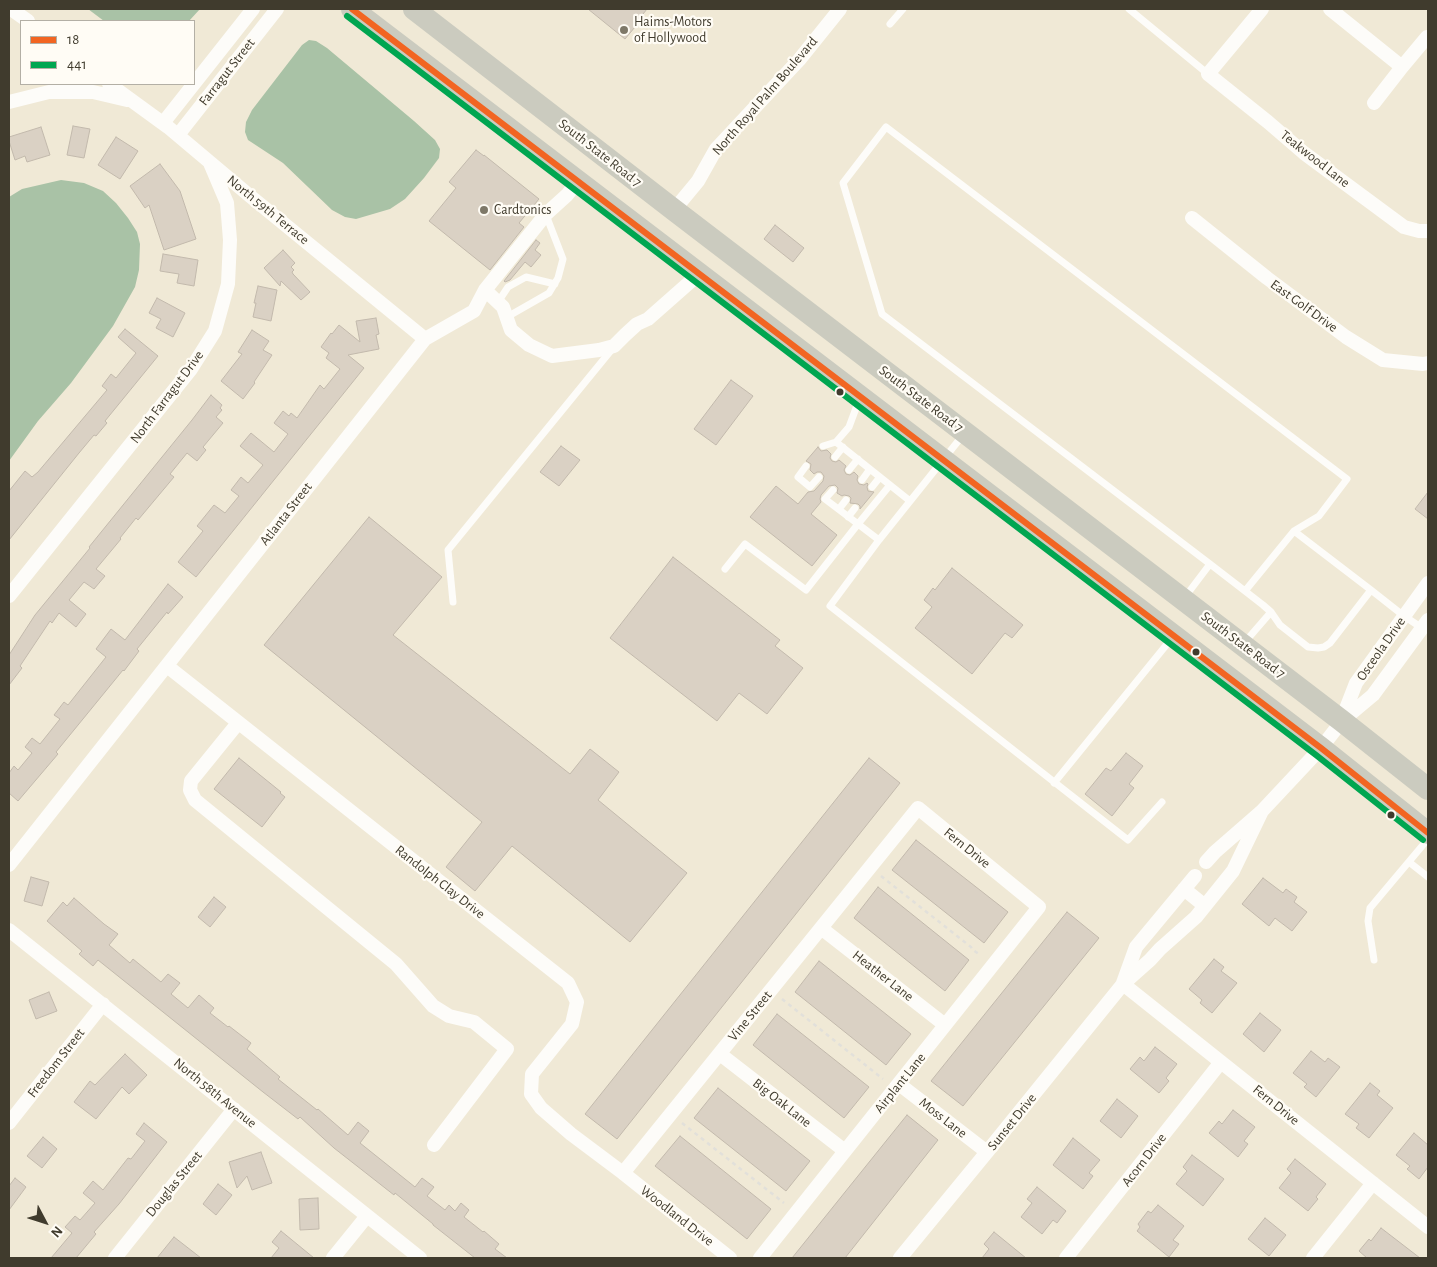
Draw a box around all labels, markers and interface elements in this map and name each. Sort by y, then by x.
place label: Haims-Motors of Hollywood [634,14,712,46]
legend [20,20,195,85]
marker: Haims-Motors of Hollywood [618,24,630,36]
text: 18 [67,32,79,47]
street label: North Royal Palm Boulevard [709,33,821,159]
street label: Farragut Street [195,35,259,109]
text: 441 [67,57,87,72]
street label: South State Road 7 [555,115,645,191]
street label: Teakwood Lane [1277,127,1353,191]
street label: North 59th Terrace [224,172,312,248]
place label: Cardtonics [494,202,552,218]
marker: Cardtonics [478,204,490,216]
street label: East Golf Drive [1267,276,1341,336]
street label: North Farragut Drive [127,347,207,447]
street label: South State Road 7 [876,362,966,436]
unlabelled marker [835,387,845,397]
street label: Atlanta Street [256,479,316,549]
street label: South State Road 7 [1198,608,1288,682]
street label: Osceola Drive [1353,614,1409,684]
unlabelled marker [1191,647,1201,657]
unlabelled marker [1386,810,1396,820]
street label: Fern Drive [940,824,994,872]
street label: Randolph Clay Drive [392,842,488,922]
street label: Heather Lane [849,947,917,1005]
street label: Vine Street [725,987,775,1045]
street label: Freedom Street [24,1025,88,1101]
street label: Airplant Lane [871,1049,929,1117]
street label: North 58th Avenue [170,1054,260,1132]
street label: Big Oak Lane [749,1075,815,1131]
street label: Fern Drive [1249,1081,1303,1129]
street label: Sunset Drive [984,1090,1040,1154]
street label: Moss Lane [916,1094,970,1142]
street label: Acorn Drive [1118,1130,1170,1190]
street label: Douglas Street [142,1148,206,1220]
street label: Woodland Drive [637,1182,717,1250]
north arrow [20,1197,70,1247]
text: N [48,1223,65,1240]

